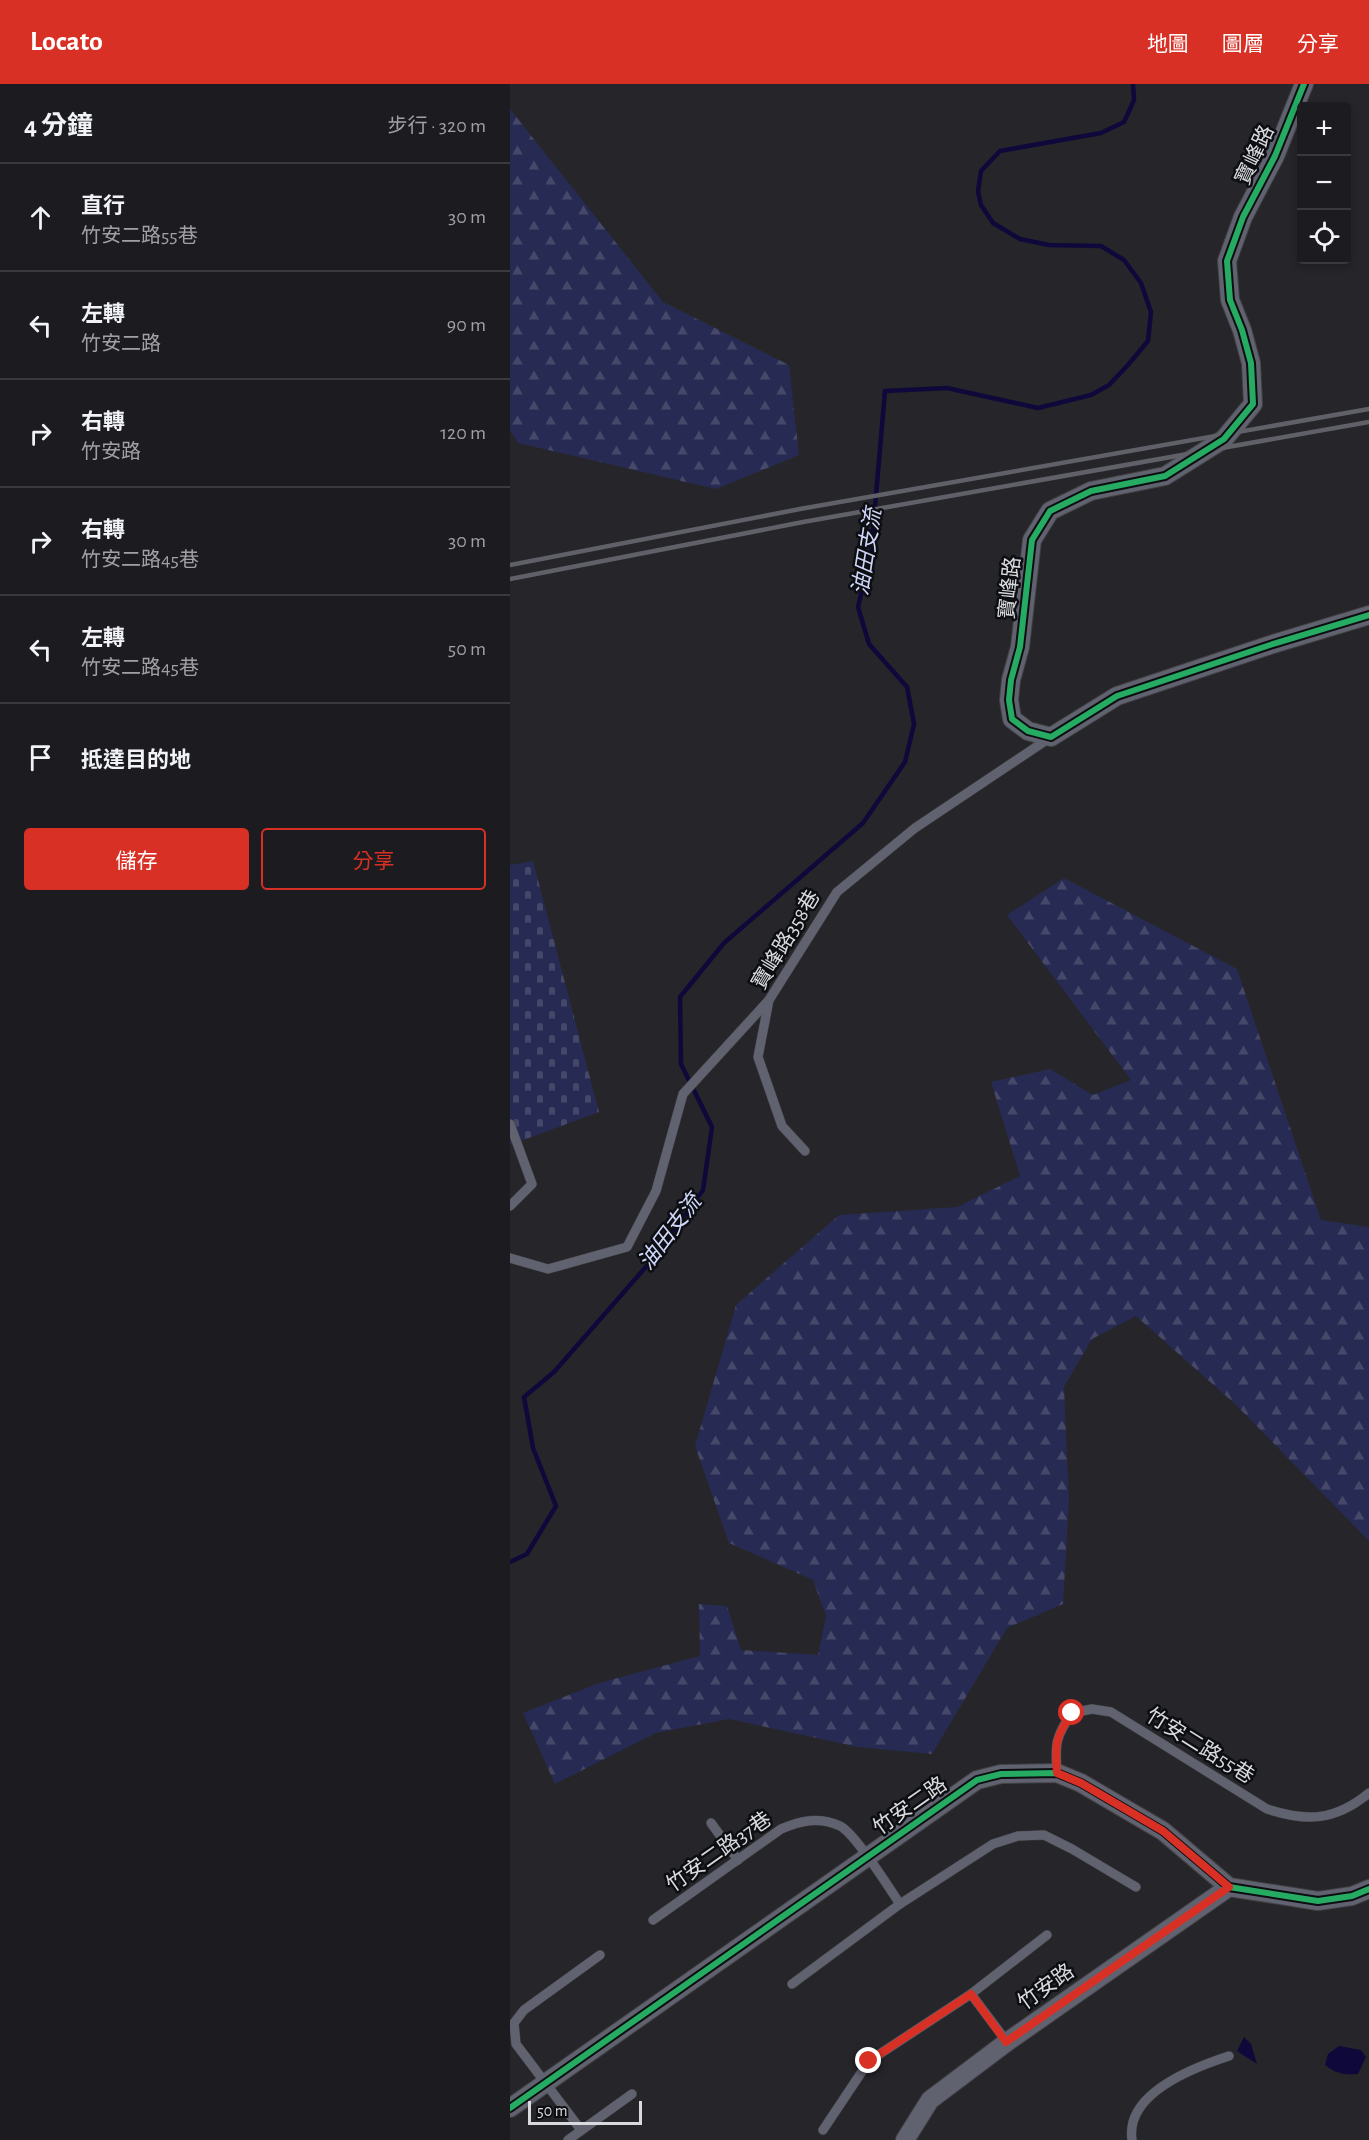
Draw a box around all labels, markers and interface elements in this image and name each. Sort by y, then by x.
text: Locato [30,28,103,56]
text: 地圖 [1147,34,1189,55]
text: 圖層 [1222,34,1264,55]
text: 分享 [1297,34,1339,55]
map controls [1297,102,1351,264]
button: + [1297,102,1351,156]
text: 4 分鐘 [24,113,93,139]
text: 步行 · 320 m [388,116,486,136]
street label: 寶峰路 [1231,122,1278,188]
button: − [1297,156,1351,210]
text: 直行 [81,195,125,217]
icon: ahead [24,201,57,234]
text: 30 m [448,207,486,227]
button: locate [1297,210,1351,264]
text: 竹安二路55巷 [81,226,198,246]
text: 左轉 [81,303,125,325]
icon: left [24,309,57,342]
text: 90 m [447,315,486,335]
text: 竹安二路 [81,334,161,354]
text: 右轉 [81,411,125,433]
icon: right [24,417,57,450]
text: 120 m [440,423,486,443]
text: 竹安路 [81,442,141,462]
water label: 油田支流 [848,504,885,597]
text: 右轉 [81,519,125,541]
icon: right [24,525,57,558]
text: 30 m [448,531,486,551]
text: 竹安二路45巷 [81,550,199,570]
street label: 寶峰路 [995,555,1024,620]
text: 左轉 [81,627,125,649]
icon: left [24,633,57,666]
text: 50 m [448,639,486,659]
text: 竹安二路45巷 [81,658,199,678]
icon: arrive [24,741,57,774]
text: 抵達目的地 [81,749,191,771]
button: 儲存 [24,828,249,890]
button: 分享 [261,828,486,890]
street label: 寶峰路358巷 [747,886,824,993]
water label: 油田支流 [634,1187,707,1274]
route start [1058,1699,1084,1725]
street label: 竹安二路55巷 [1142,1704,1258,1787]
street label: 竹安二路 [869,1772,950,1839]
street label: 竹安二路37巷 [662,1807,775,1896]
street label: 竹安路 [1014,1960,1078,2014]
route end [855,2047,881,2073]
scale bar [528,2098,642,2126]
text: 50 m [537,2103,568,2119]

